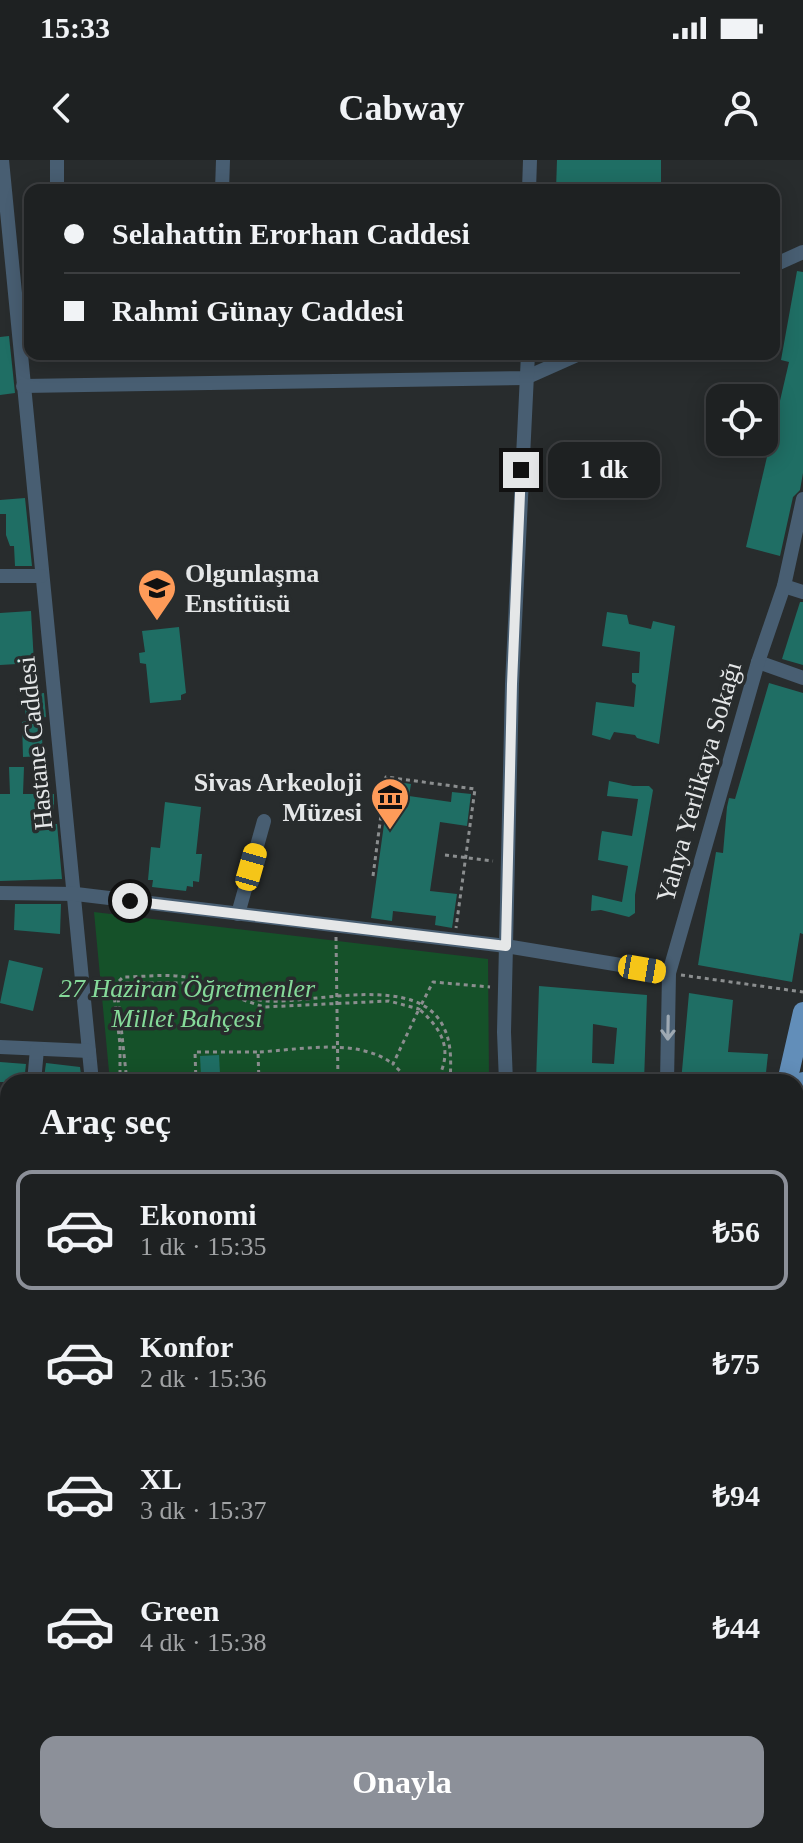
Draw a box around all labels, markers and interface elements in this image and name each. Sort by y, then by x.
text: 15:33 [40,11,110,44]
icon: back [40,86,84,130]
icon: person [719,86,763,130]
text: Cabway [338,88,465,128]
text: Selahattin Erorhan Caddesi [112,217,470,250]
text: Rahmi Günay Caddesi [112,294,404,327]
map controls [706,384,778,456]
button: locate [706,384,778,456]
callout: 1 dk [549,442,661,498]
route end [503,452,539,488]
text: 1 dk [580,455,628,484]
place label: Olgunlaşma Enstitüsü [185,559,319,618]
school or university icon: Olgunlaşma Enstitüsü [136,567,178,622]
street label: Hastane Caddesi [11,655,59,831]
street label: Yahya Yerlikaya Sokağı [651,658,747,906]
place label: Sivas Arkeoloji Müzesi [194,768,362,827]
museum icon: Sivas Arkeoloji Müzesi [369,776,411,831]
car [233,841,269,893]
route start [112,883,148,919]
car [616,953,668,985]
park label: 27 Haziran Öğretmenler Millet Bahçesi [59,974,316,1033]
one-way arrow [660,1014,676,1041]
text: Araç seç [40,1102,171,1142]
icon: car [44,1194,116,1266]
text: Ekonomi [140,1198,257,1231]
text: ₺56 [713,1215,760,1248]
text: 1 dk · 15:35 [140,1232,266,1261]
icon: car [44,1326,116,1398]
text: Konfor [140,1330,233,1363]
text: ₺75 [713,1347,760,1380]
text: 2 dk · 15:36 [140,1364,266,1393]
icon: car [44,1458,116,1530]
text: XL [140,1462,182,1495]
text: ₺94 [713,1479,760,1512]
text: 3 dk · 15:37 [140,1496,266,1525]
icon: car [44,1590,116,1662]
text: Green [140,1594,219,1627]
text: ₺44 [713,1611,760,1644]
text: 4 dk · 15:38 [140,1628,266,1657]
button: Onayla [40,1736,764,1828]

